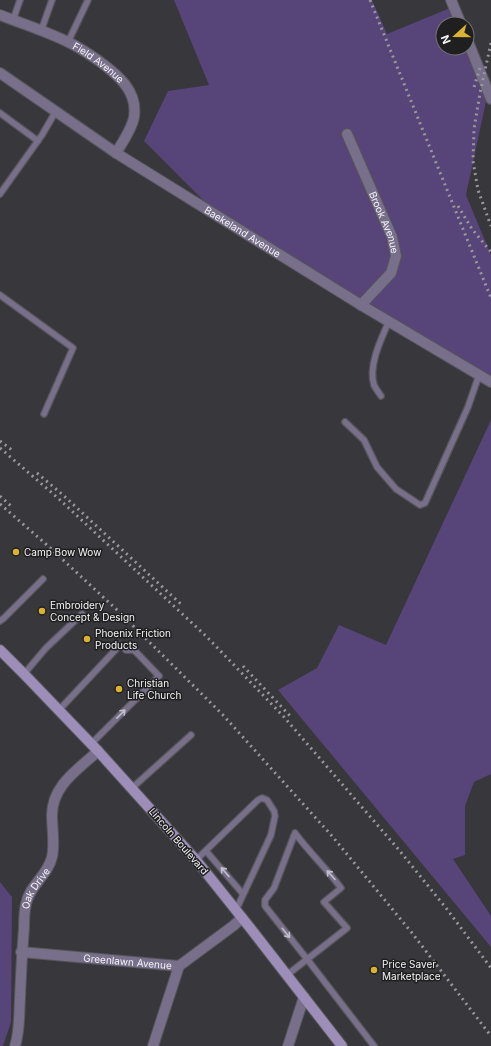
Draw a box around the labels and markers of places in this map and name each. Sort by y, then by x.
place label: Camp Bow Wow [24,546,101,558]
marker: Camp Bow Wow [11,547,21,557]
place label: Embroidery Concept & Design [50,599,135,623]
marker: Embroidery Concept & Design [37,606,47,616]
place label: Phoenix Friction Products [95,627,171,651]
marker: Phoenix Friction Products [82,634,92,644]
place label: Christian Life Church [127,677,182,701]
marker: Christian Life Church [114,684,124,694]
place label: Price Saver Marketplace [382,958,441,982]
marker: Price Saver Marketplace [369,965,379,975]

